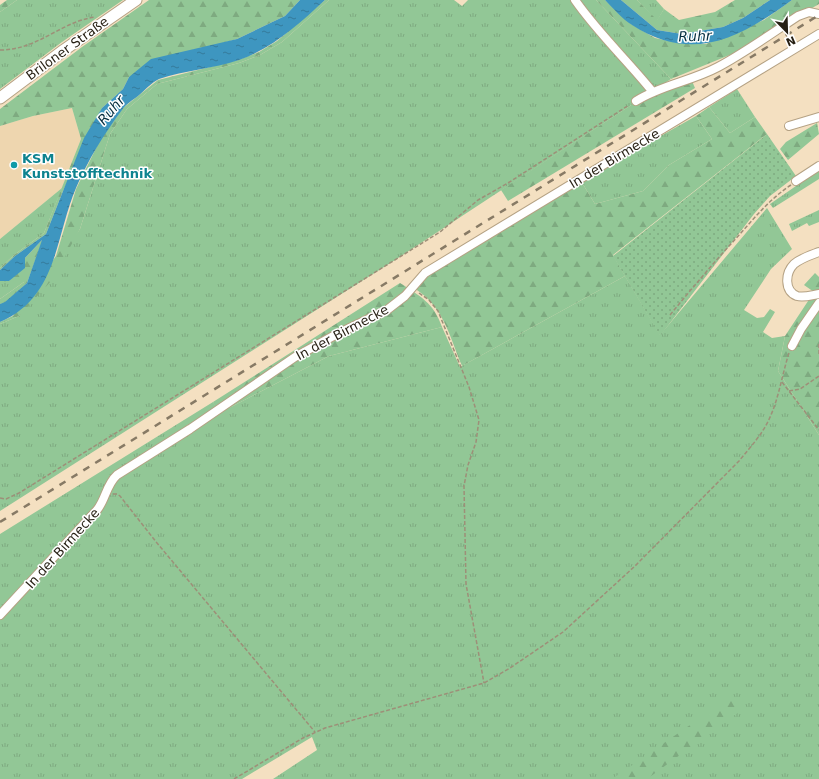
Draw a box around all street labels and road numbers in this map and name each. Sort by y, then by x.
street label: Briloner Straße [23,14,111,83]
street label: In der Birmecke [566,126,662,191]
street label: In der Birmecke [293,302,391,363]
street label: In der Birmecke [23,505,102,591]

